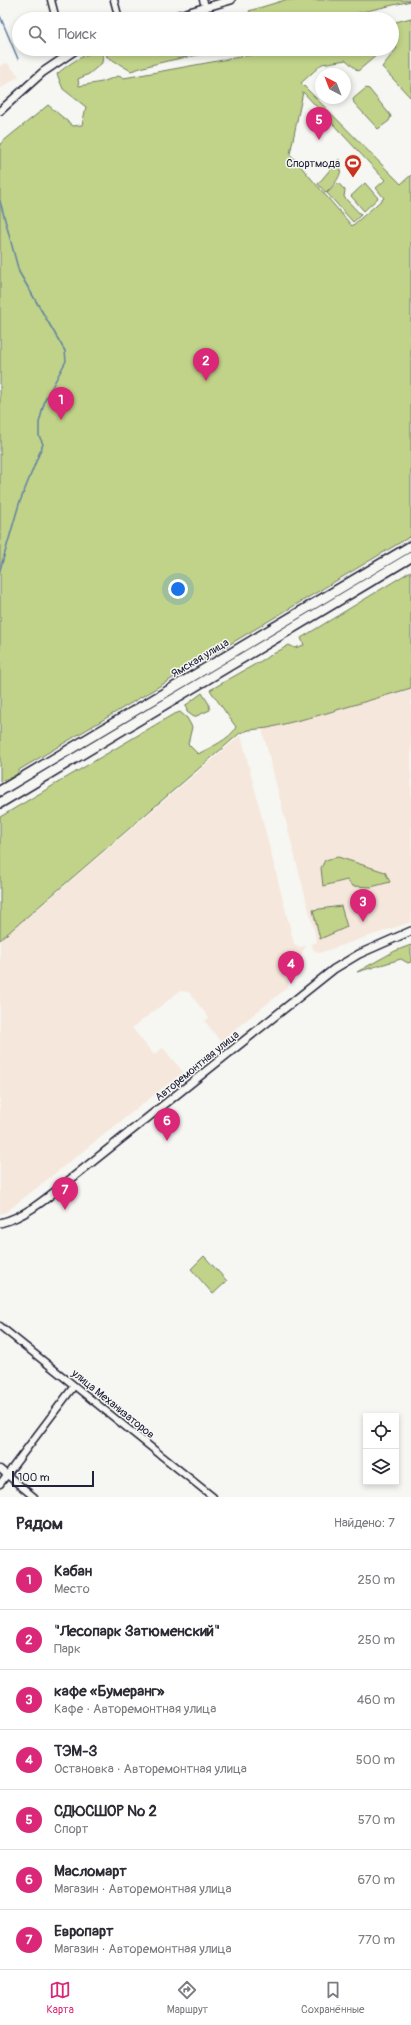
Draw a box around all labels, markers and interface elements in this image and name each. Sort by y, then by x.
search box [12,12,399,56]
icon: search [26,23,48,45]
text: Поиск [58,25,97,44]
north arrow [315,68,351,104]
pin: 5 [306,107,332,140]
sports icon: Спортмода [343,153,363,178]
place label: Спортмода [286,157,340,170]
pin: 2 [193,348,219,381]
pin: 1 [48,387,74,420]
your location [168,579,188,599]
street label: Ямская улица [169,636,231,680]
pin: 3 [350,889,376,922]
pin: 4 [278,951,304,984]
street label: Авторемонтная улица [152,1028,242,1104]
pin: 6 [154,1108,180,1141]
pin: 7 [52,1177,78,1210]
street label: улица Механизаторов [68,1366,157,1441]
map controls [363,1413,399,1485]
button: locate [363,1413,399,1449]
button: layers [363,1449,399,1485]
scale bar [12,1469,94,1488]
text: 100 m [18,1471,49,1484]
text: Рядом [16,1513,63,1534]
text: Найдено: 7 [334,1515,395,1531]
text: Кабан [54,1562,92,1581]
text: 1 [26,1572,32,1588]
text: 250 m [357,1572,395,1588]
text: Место [54,1581,90,1597]
text: "Лесопарк Затюменский" [54,1622,220,1641]
text: 2 [25,1632,33,1648]
text: 250 m [357,1632,395,1648]
text: Парк [54,1641,81,1657]
text: кафе «Бумеранг» [54,1682,164,1701]
text: 3 [25,1692,33,1708]
text: 460 m [357,1692,395,1708]
text: Кафе · Авторемонтная улица [54,1701,216,1717]
text: ТЭМ-З [54,1742,98,1761]
text: 4 [25,1752,33,1768]
text: 500 m [356,1752,395,1768]
text: Остановка · Авторемонтная улица [54,1761,247,1777]
text: СДЮСШОР № 2 [54,1802,157,1821]
text: 5 [25,1812,33,1828]
text: 570 m [358,1812,395,1828]
text: Спорт [54,1821,88,1837]
text: Масломарт [54,1862,127,1881]
text: 6 [25,1872,33,1888]
text: 670 m [357,1872,395,1888]
text: Магазин · Авторемонтная улица [54,1881,232,1897]
text: Европарт [54,1922,114,1941]
text: 7 [26,1932,32,1948]
text: 770 m [358,1932,395,1948]
text: Магазин · Авторемонтная улица [54,1941,232,1957]
tab: Карта [46,1979,74,2016]
tab: Маршрут [167,1979,208,2016]
tab: Сохранённые [301,1979,365,2016]

